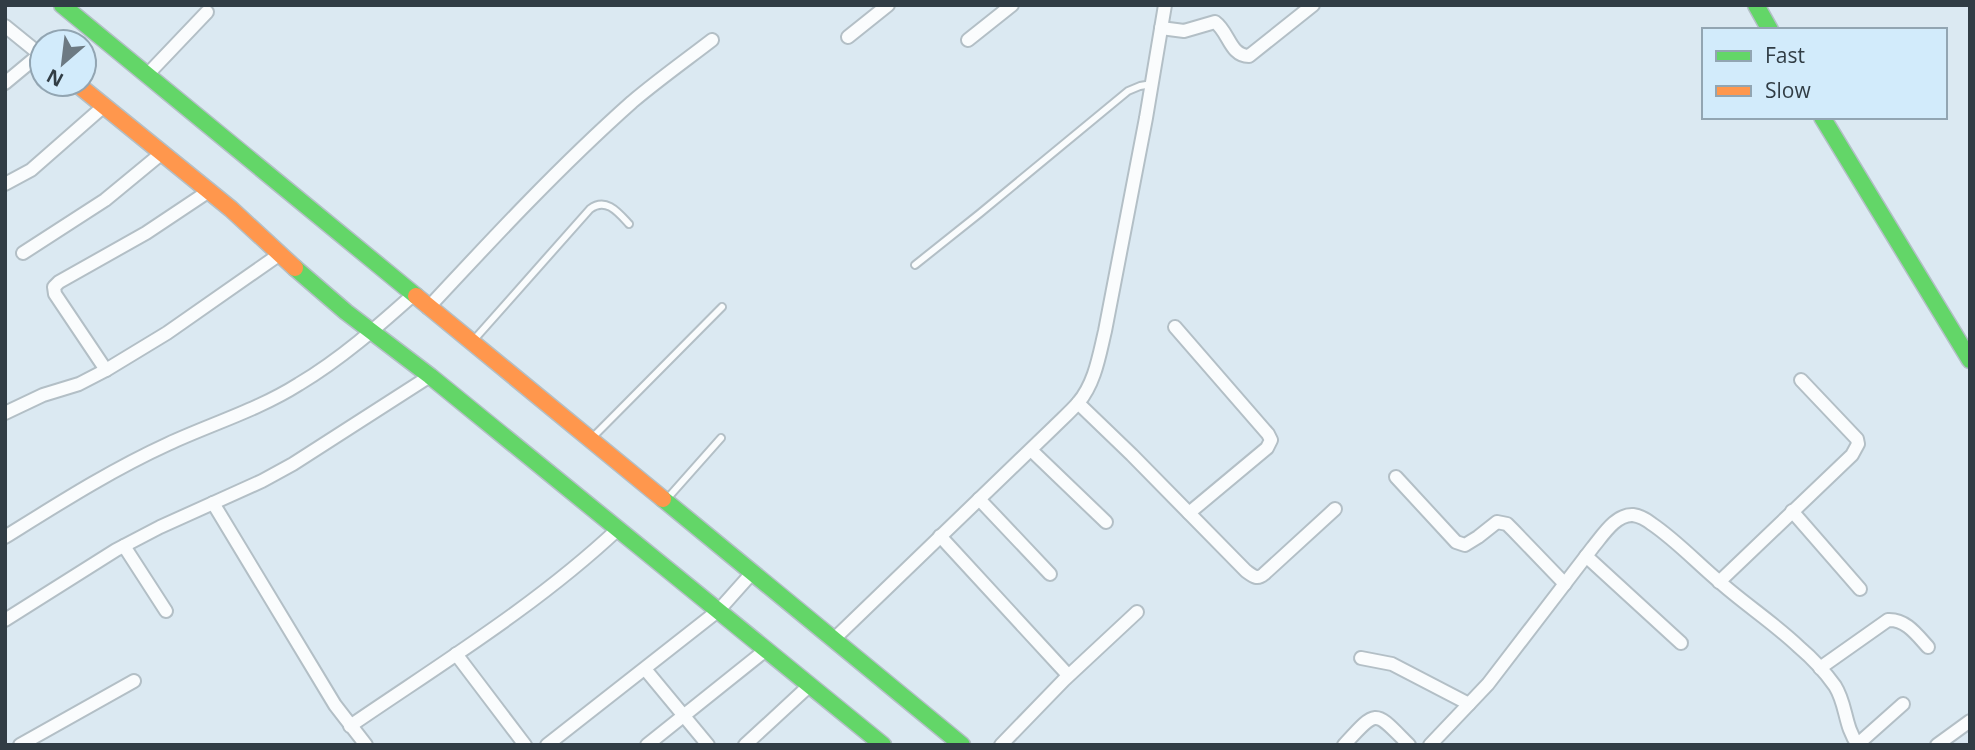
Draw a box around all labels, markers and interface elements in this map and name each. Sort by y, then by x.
north arrow [28,28,98,98]
legend [1702,28,1947,119]
text: Fast [1765,41,1805,69]
text: N [42,63,68,93]
text: Slow [1765,76,1811,104]

